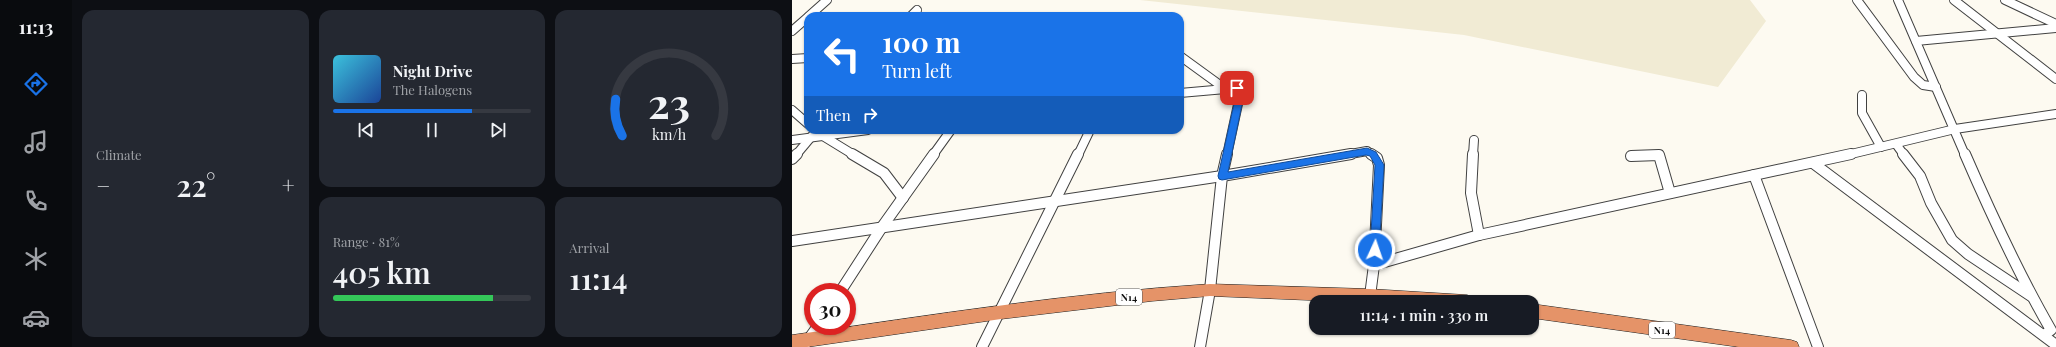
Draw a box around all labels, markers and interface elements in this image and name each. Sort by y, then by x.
text: 11:13 [19,15,53,39]
text: 100 m [882,23,961,60]
icon: left [816,28,868,80]
text: Turn left [882,59,952,83]
text: Night Drive [393,61,472,81]
icon: directions [22,70,50,98]
pin [1220,71,1254,105]
text: 23 [648,74,690,129]
icon: arrive [1226,77,1248,99]
text: The Halogens [393,81,472,98]
icon: right [859,104,881,126]
text: Then [816,105,851,125]
icon: previous [355,119,377,141]
icon: pause [421,119,443,141]
icon: next [487,119,509,141]
text: km/h [652,125,686,144]
icon: music [22,128,50,156]
text: Climate [96,146,142,163]
text: 22° [176,165,216,205]
text: − [96,170,110,200]
text: + [282,170,295,200]
icon: phone [22,187,50,215]
position arrow [1354,229,1396,271]
text: Range · 81% [333,233,400,250]
text: Arrival [569,239,609,256]
icon: climate [22,245,50,273]
text: 405 km [333,252,431,292]
text: 11:14 [569,258,627,298]
speed limit sign: 30 [804,283,856,335]
road number: N14 [1116,289,1142,305]
icon: car [22,304,50,332]
text: 11:14 · 1 min · 330 m [1360,305,1488,325]
road number: N14 [1649,322,1675,338]

